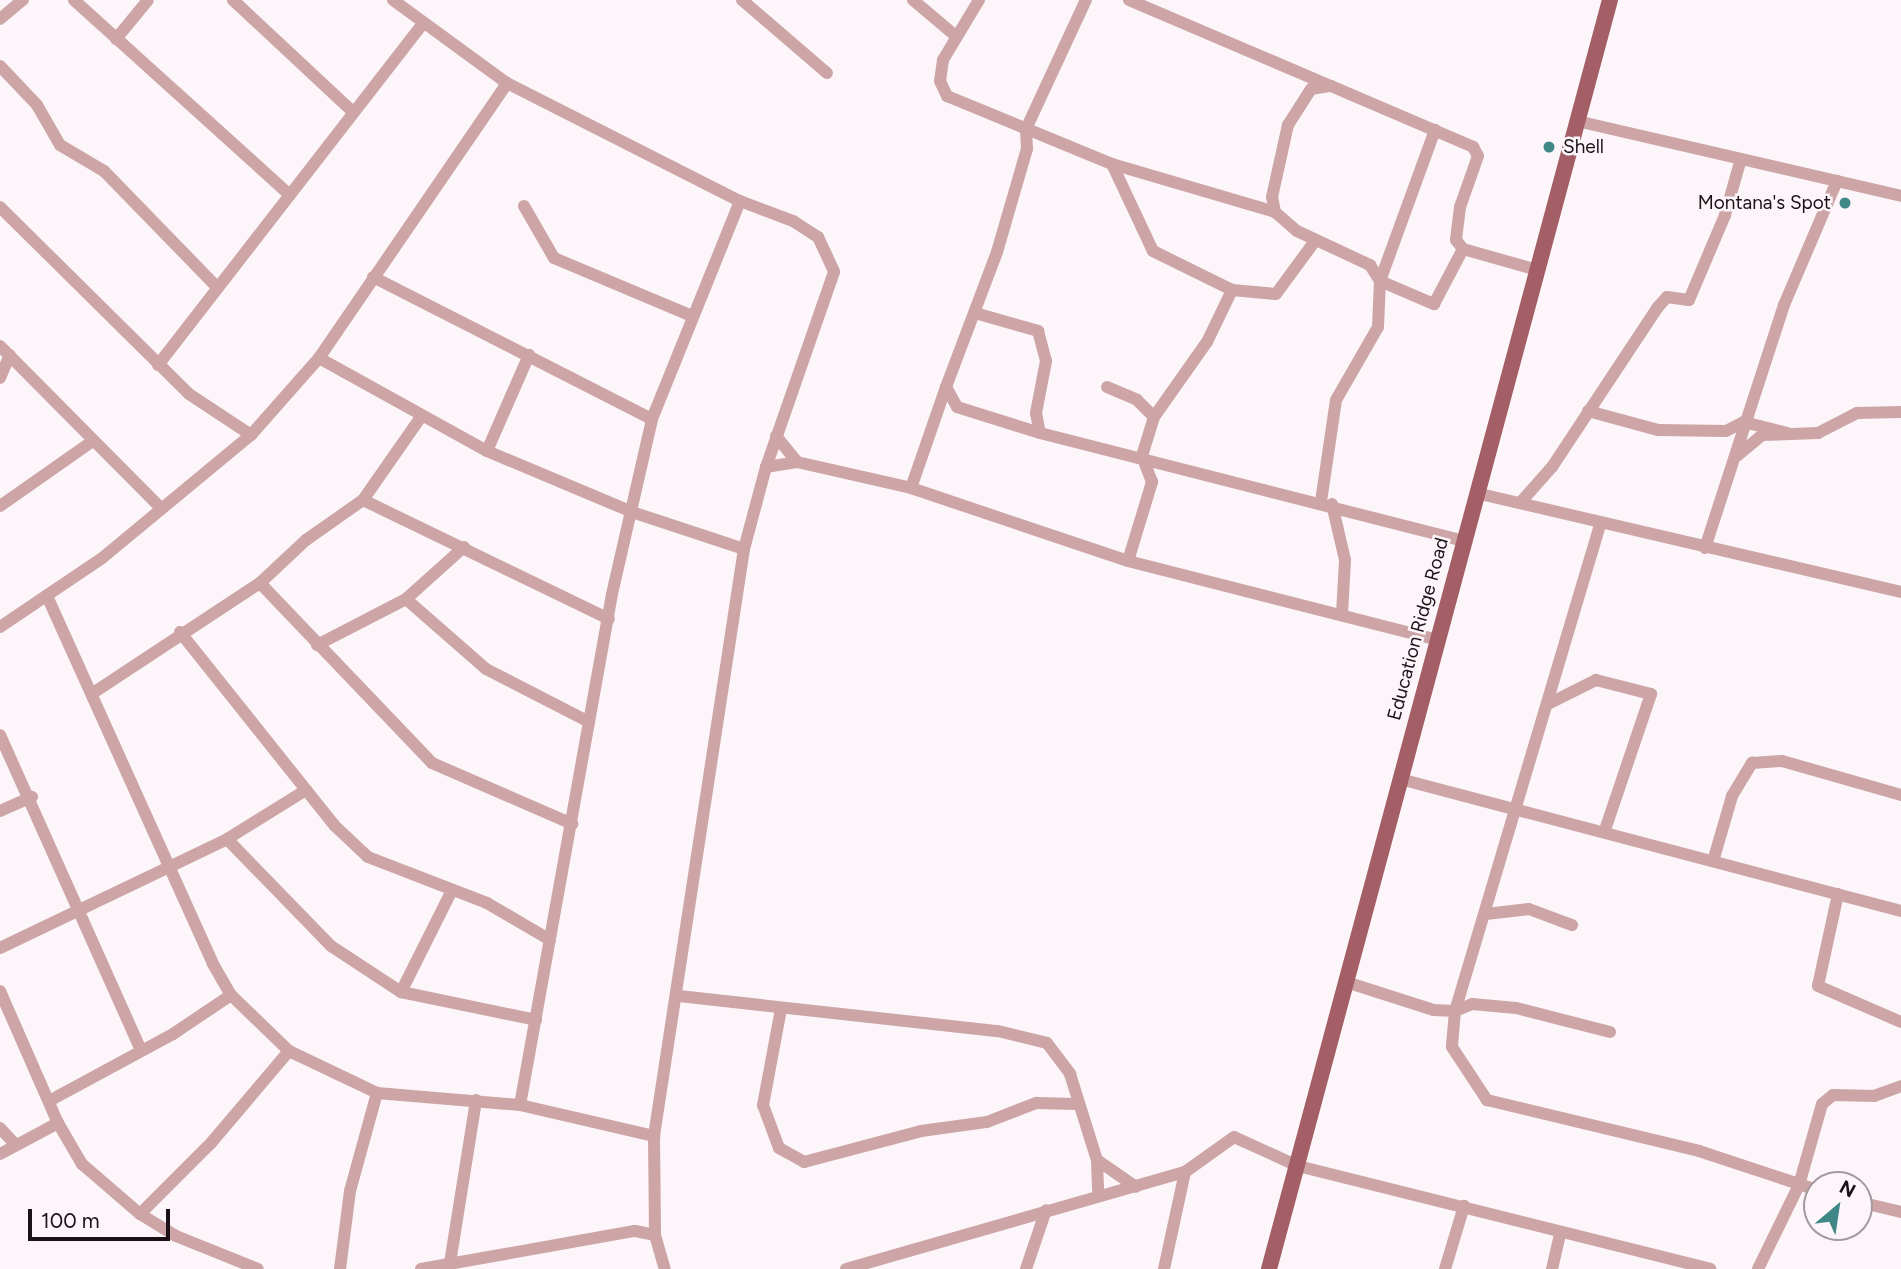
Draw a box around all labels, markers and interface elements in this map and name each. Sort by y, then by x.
place label: Shell [1563,136,1604,158]
marker: Shell [1541,139,1557,155]
place label: Montana's Spot [1698,192,1831,214]
marker: Montana's Spot [1837,195,1853,211]
street label: Education Ridge Road [1383,535,1453,723]
north arrow [1803,1171,1873,1241]
text: N [1835,1175,1859,1203]
scale bar [32,1196,173,1240]
text: 100 m [41,1208,100,1233]

